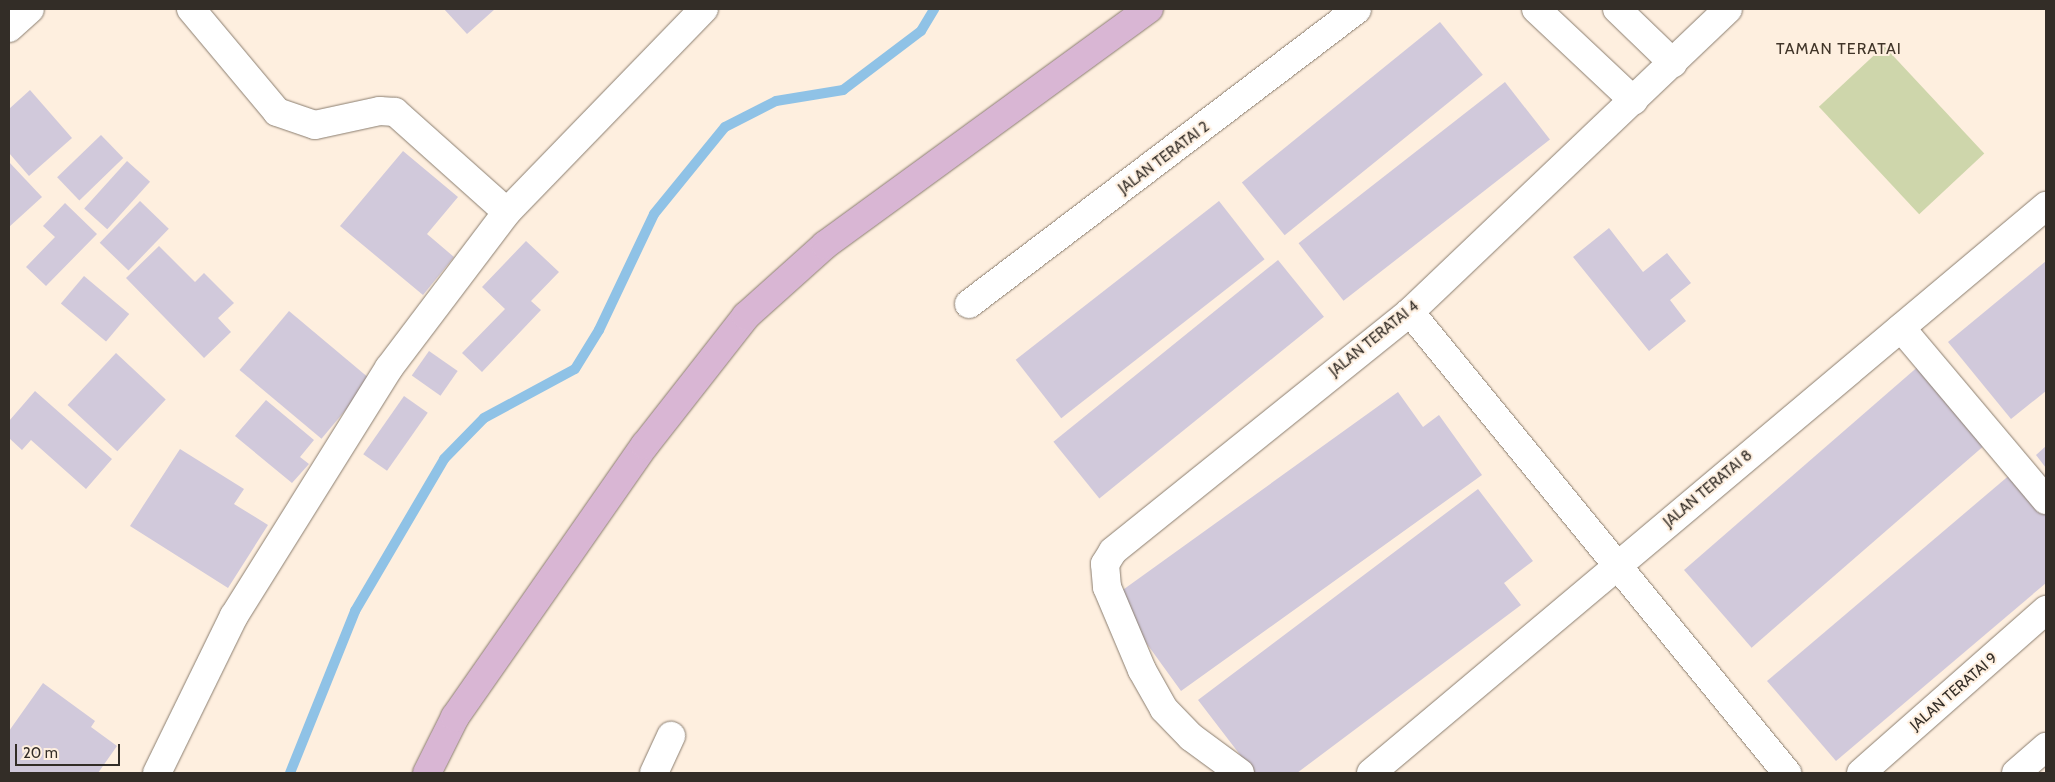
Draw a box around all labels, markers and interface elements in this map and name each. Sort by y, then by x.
district label: TAMAN TERATAI [1774,39,1904,59]
street label: JALAN TERATAI 2 [1115,118,1213,198]
street label: JALAN TERATAI 4 [1326,297,1422,381]
street label: JALAN TERATAI 8 [1660,447,1756,531]
street label: JALAN TERATAI 9 [1907,649,2001,735]
scale bar [18,734,122,766]
text: 20 m [23,744,58,762]

